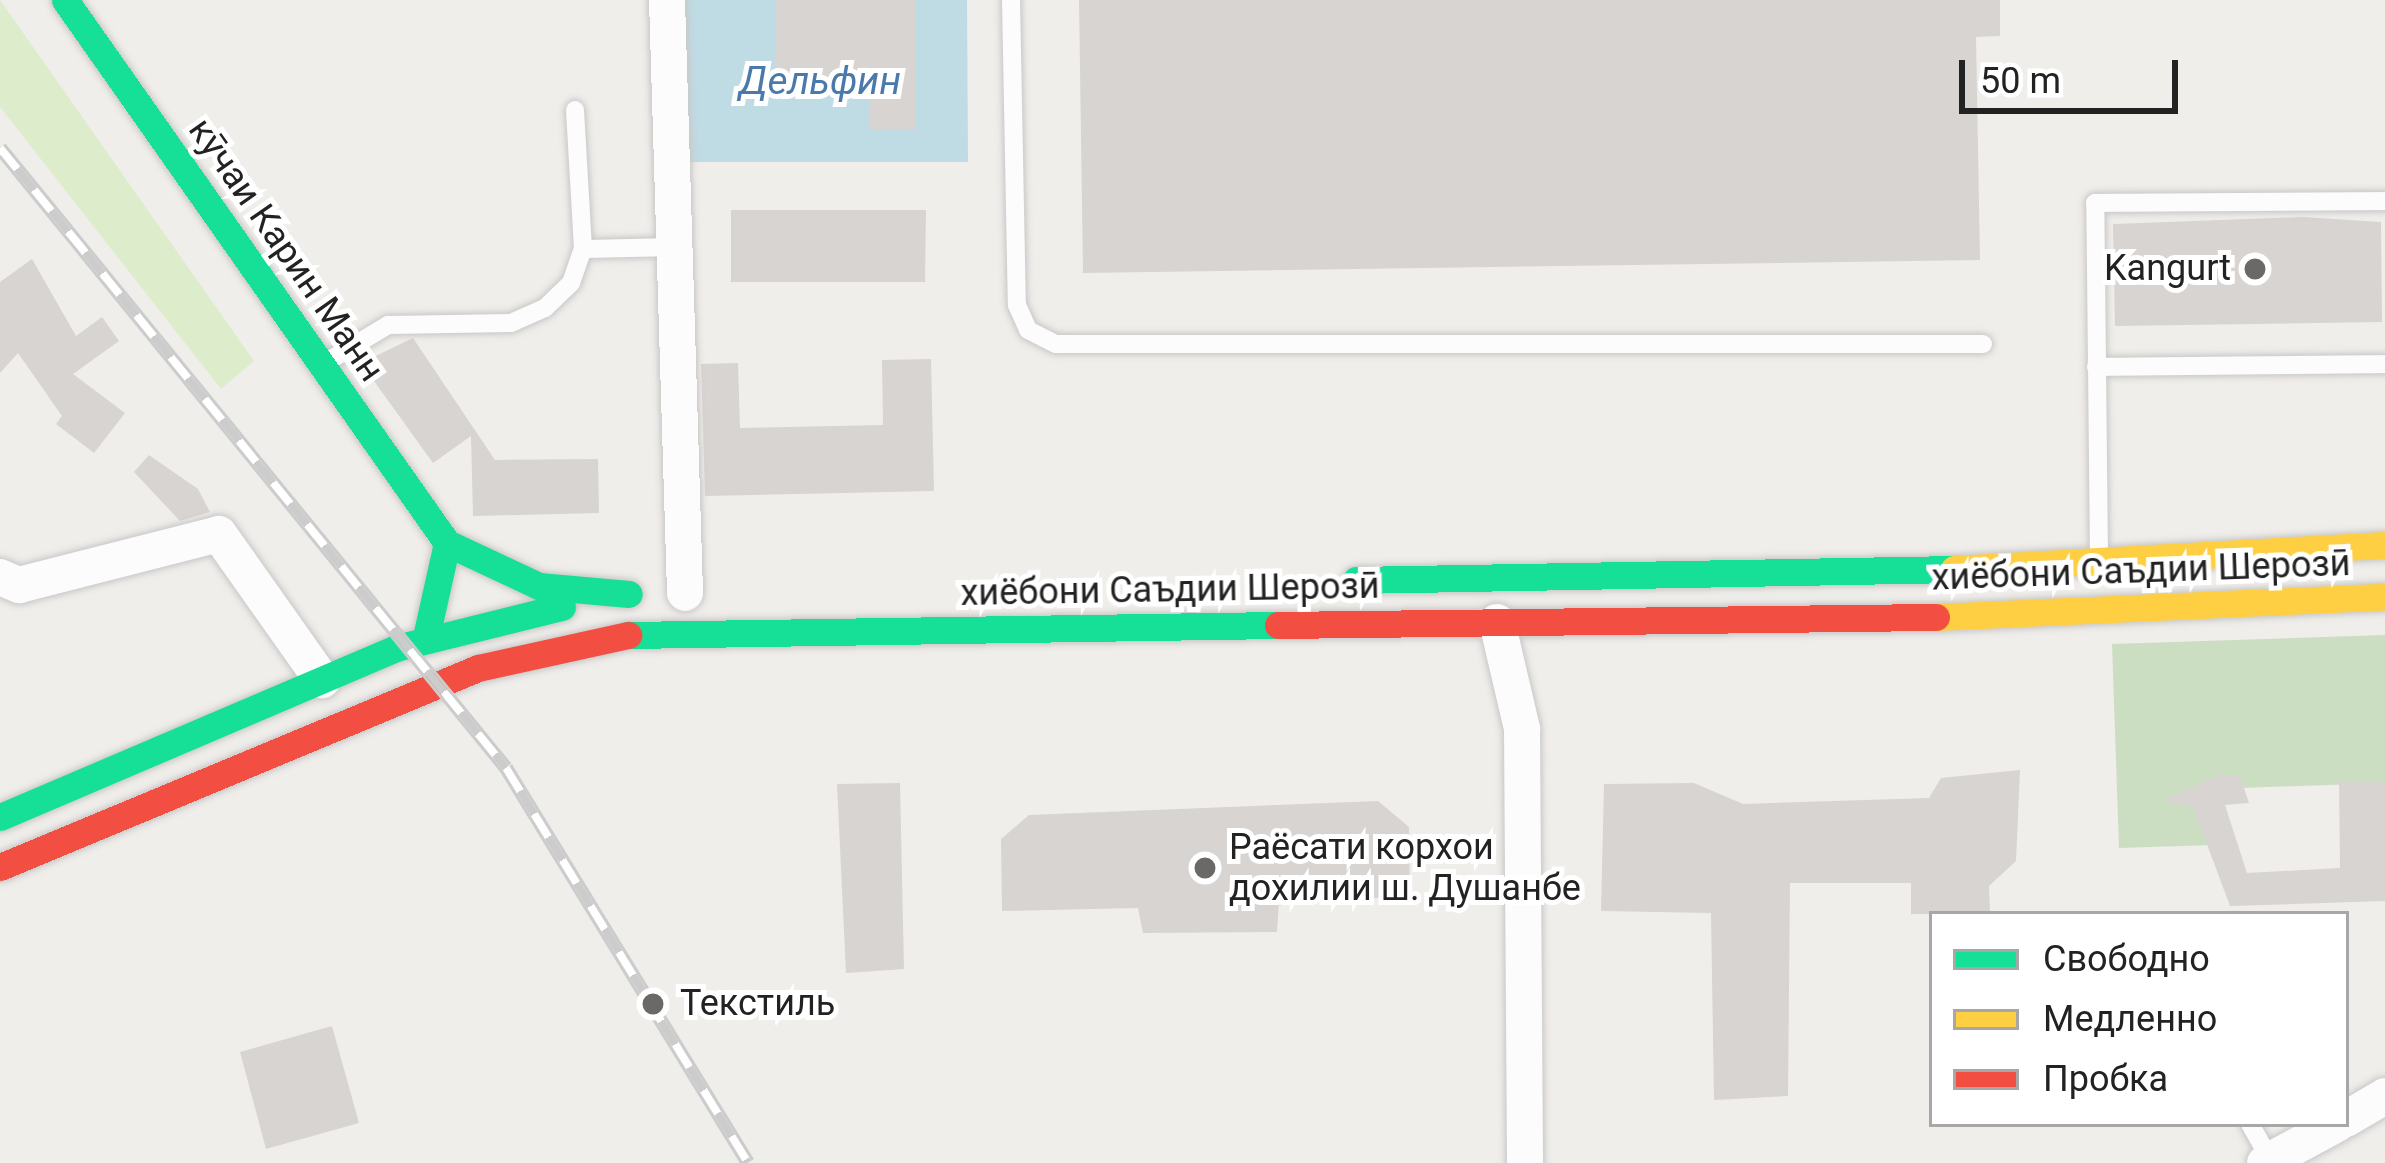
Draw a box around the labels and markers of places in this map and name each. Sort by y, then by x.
place label: Kangurt [2104,247,2231,291]
marker: Kangurt [2242,256,2268,282]
place label: Раёсати корхои дохилии ш. Душанбе [1229,825,1581,910]
marker: Раёсати корхои дохилии ш. Душанбе [1192,855,1218,881]
place label: Текстиль [680,982,835,1026]
marker: Текстиль [637,988,669,1020]

